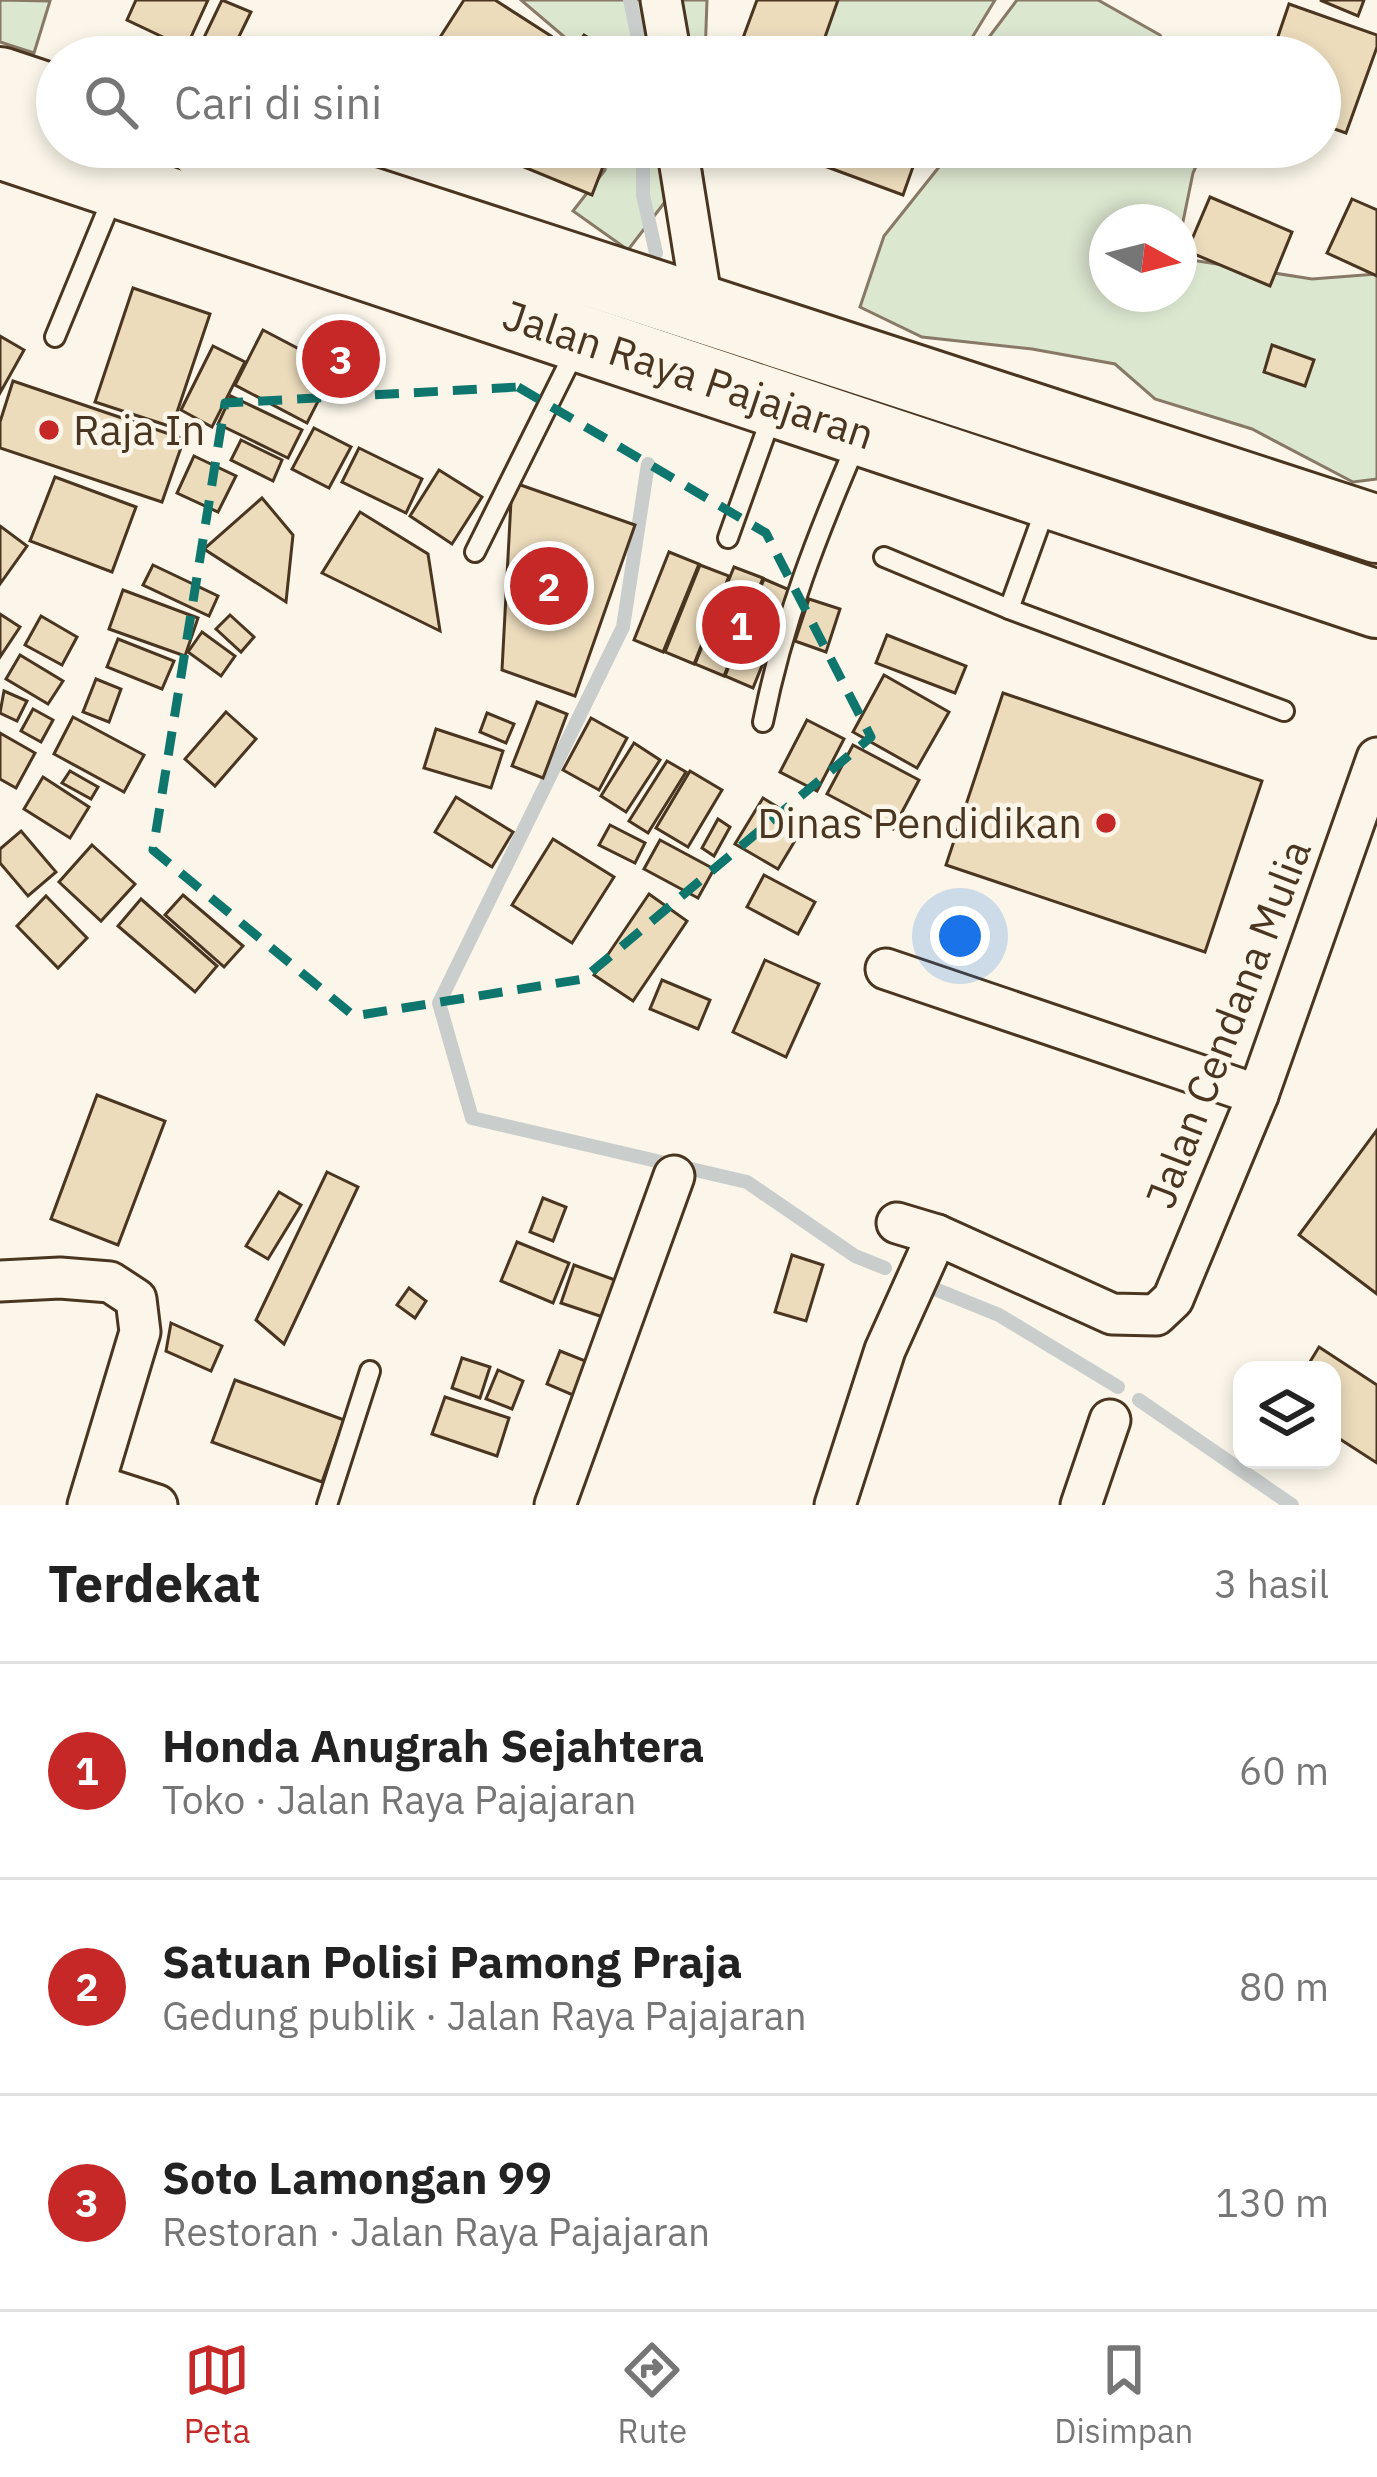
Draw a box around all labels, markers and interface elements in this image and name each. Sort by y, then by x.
search box [36,36,1341,168]
icon: search [78,69,144,135]
text: Cari di sini [174,73,382,131]
north arrow [1089,204,1197,312]
street label: Jalan Raya Pajajaran [496,287,882,462]
pin: 3 [302,314,380,404]
place label: Raja In [73,402,205,457]
marker: Raja In [36,417,62,443]
pin: 2 [510,541,588,631]
pin: 1 [702,580,780,670]
place label: Dinas Pendidikan [757,795,1082,850]
marker: Dinas Pendidikan [1093,810,1119,836]
street label: Jalan Cendana Mulia [1132,832,1323,1216]
your location [930,906,990,966]
map controls [1233,1361,1341,1469]
button: layers [1233,1361,1341,1469]
text: Terdekat [48,1550,261,1616]
text: 3 hasil [1214,1558,1329,1609]
text: Honda Anugrah Sejahtera [162,1716,704,1774]
text: 1 [75,1745,99,1796]
text: 60 m [1239,1745,1329,1796]
text: Toko · Jalan Raya Pajajaran [162,1774,636,1825]
text: Satuan Polisi Pamong Praja [162,1932,742,1990]
text: 2 [75,1961,99,2012]
text: 80 m [1239,1961,1329,2012]
text: Gedung publik · Jalan Raya Pajajaran [162,1990,807,2041]
text: Soto Lamongan 99 [162,2148,552,2206]
text: 3 [75,2177,99,2228]
text: 130 m [1216,2177,1329,2228]
text: Restoran · Jalan Raya Pajajaran [162,2206,710,2257]
tab: Peta [184,2337,250,2452]
tab: Rute [618,2337,687,2452]
tab: Disimpan [1054,2337,1193,2452]

